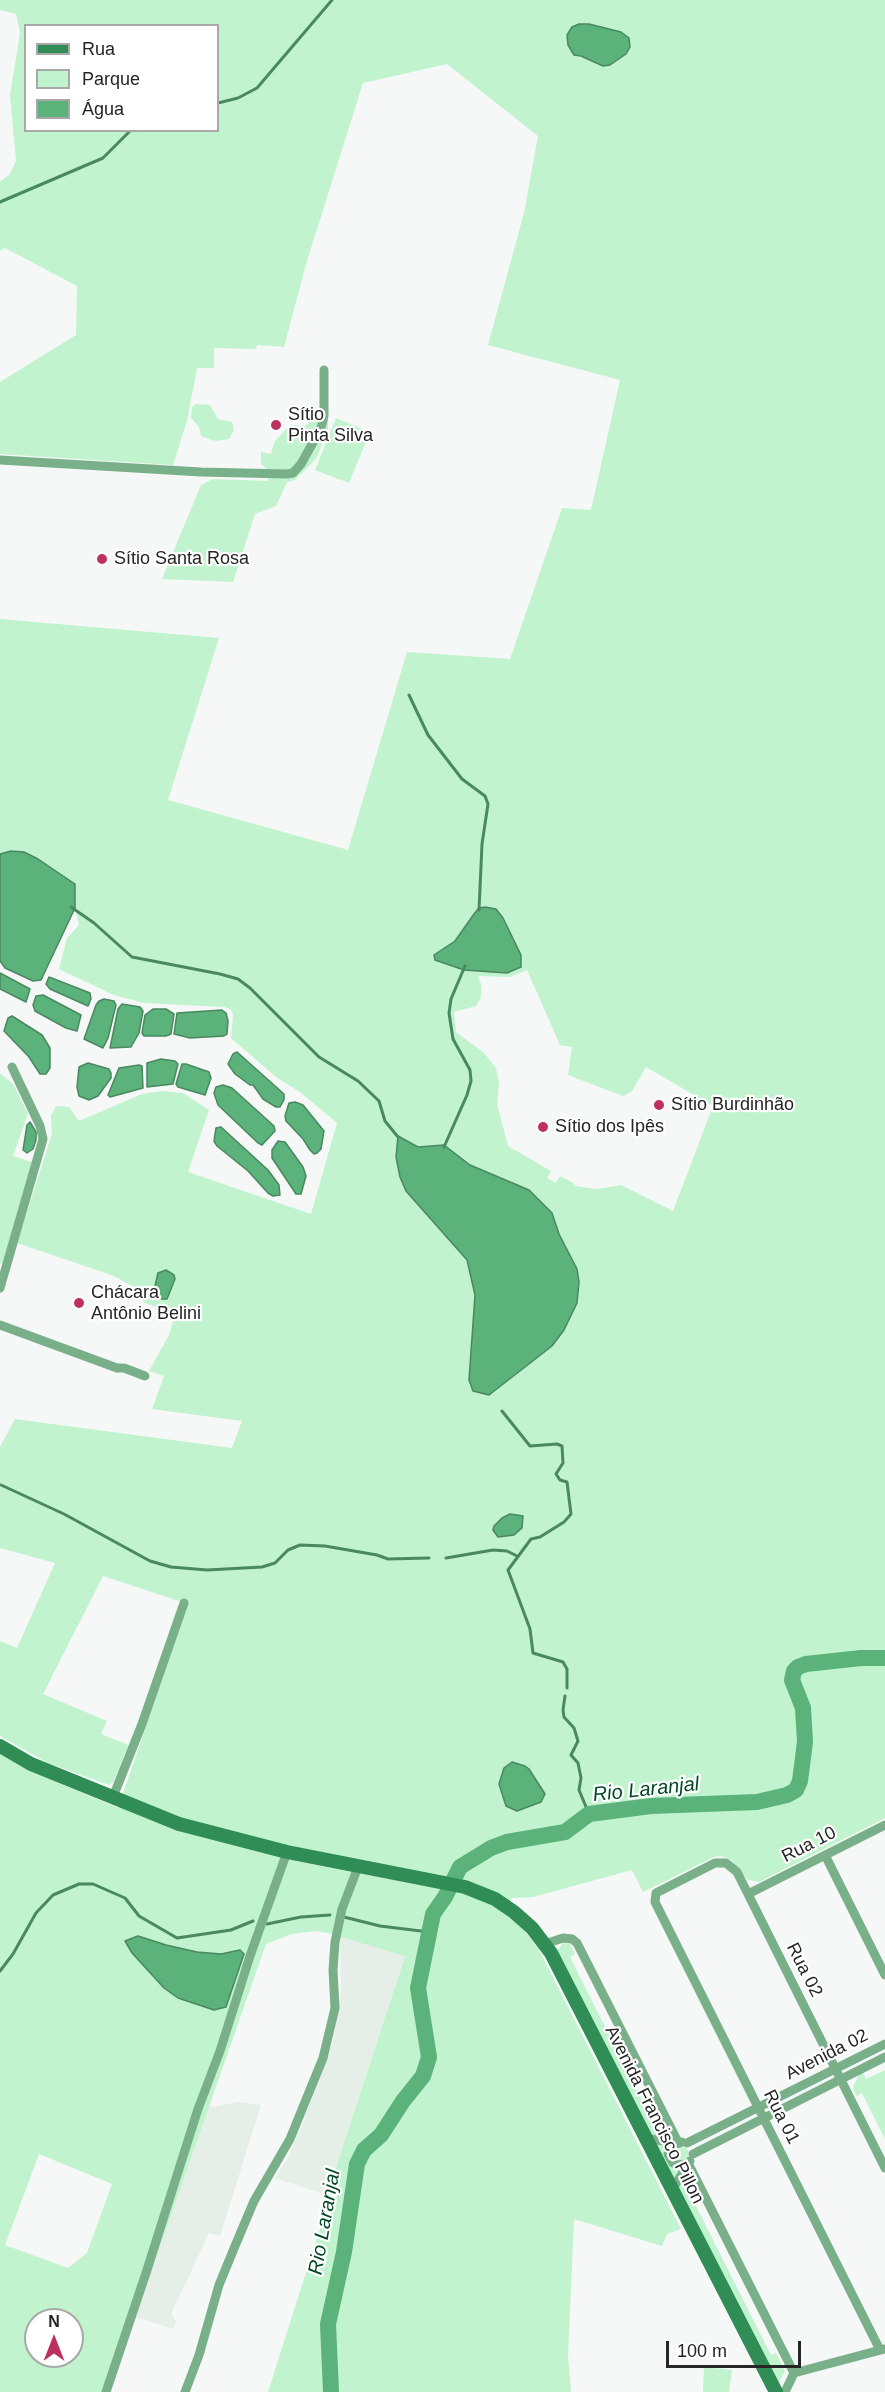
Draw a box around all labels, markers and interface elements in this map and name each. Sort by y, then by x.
legend [24,24,219,132]
text: Rua [82,39,115,59]
text: Parque [82,69,140,89]
text: Água [82,99,124,119]
place label: Sítio Pinta Silva [288,404,373,446]
marker: Sítio Pinta Silva [269,418,283,432]
place label: Sítio Santa Rosa [114,548,249,570]
marker: Sítio Santa Rosa [95,552,109,566]
place label: Sítio Burdinhão [671,1094,794,1116]
marker: Sítio Burdinhão [652,1098,666,1112]
place label: Sítio dos Ipês [555,1116,664,1138]
marker: Sítio dos Ipês [536,1120,550,1134]
place label: Chácara Antônio Belini [91,1282,201,1324]
marker: Chácara Antônio Belini [72,1296,86,1310]
water label: Rio Laranjal [592,1772,700,1808]
street label: Rua 10 [778,1822,840,1868]
street label: Rua 02 [781,1939,827,2001]
street label: Avenida Francisco Pillon [600,2022,708,2208]
street label: Avenida 02 [782,2025,872,2085]
street label: Rua 01 [758,2086,804,2148]
water label: Rio Laranjal [304,2167,346,2277]
north arrow [24,2308,84,2368]
text: N [48,2313,60,2330]
scale bar [669,2329,804,2367]
text: 100 m [677,2341,727,2361]

